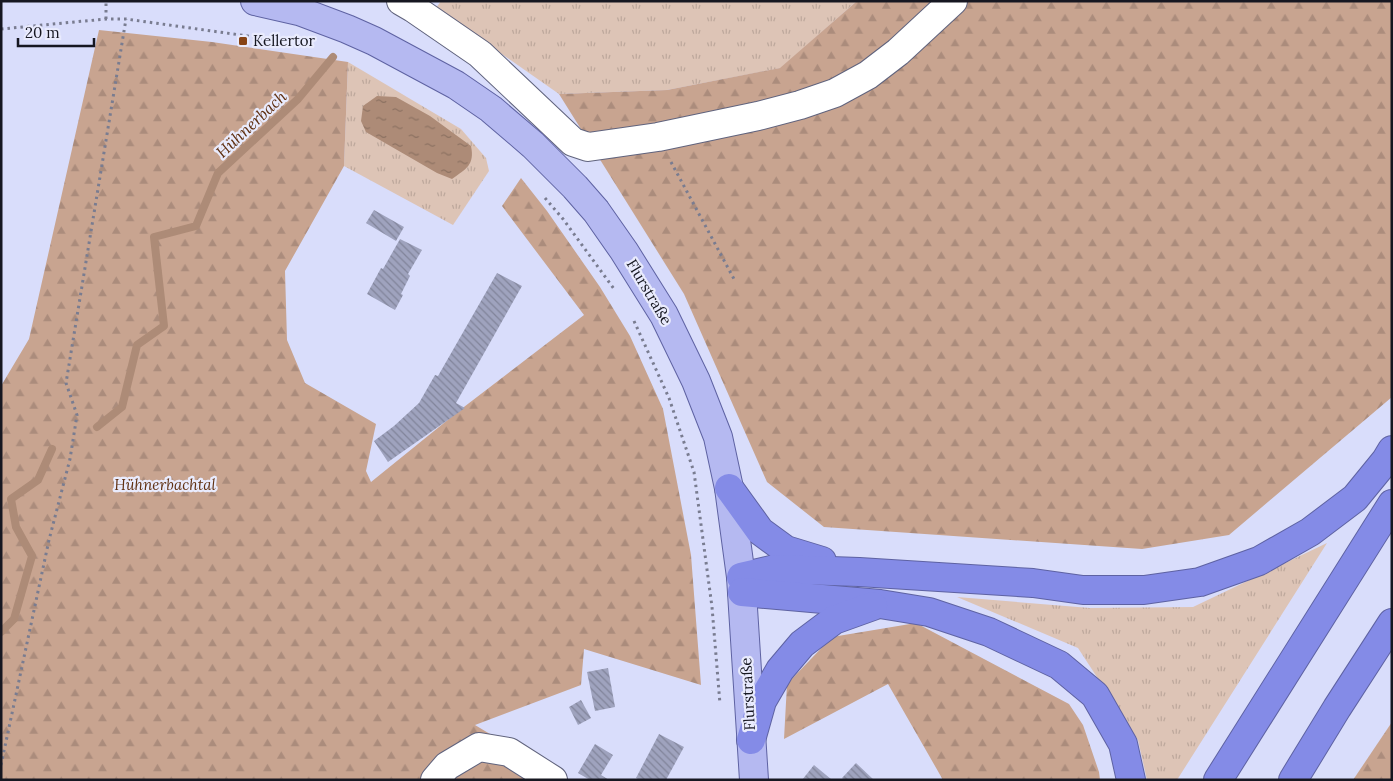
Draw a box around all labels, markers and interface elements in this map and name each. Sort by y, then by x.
scale bar [18,15,94,47]
text: 20 m [25,23,60,42]
place label: Kellertor [253,31,316,50]
marker: Kellertor [237,35,249,47]
water label: Hühnerbach [212,86,290,162]
street label: Flurstraße [622,256,676,328]
park label: Hühnerbachtal [114,475,217,494]
street label: Flurstraße [736,657,759,731]

